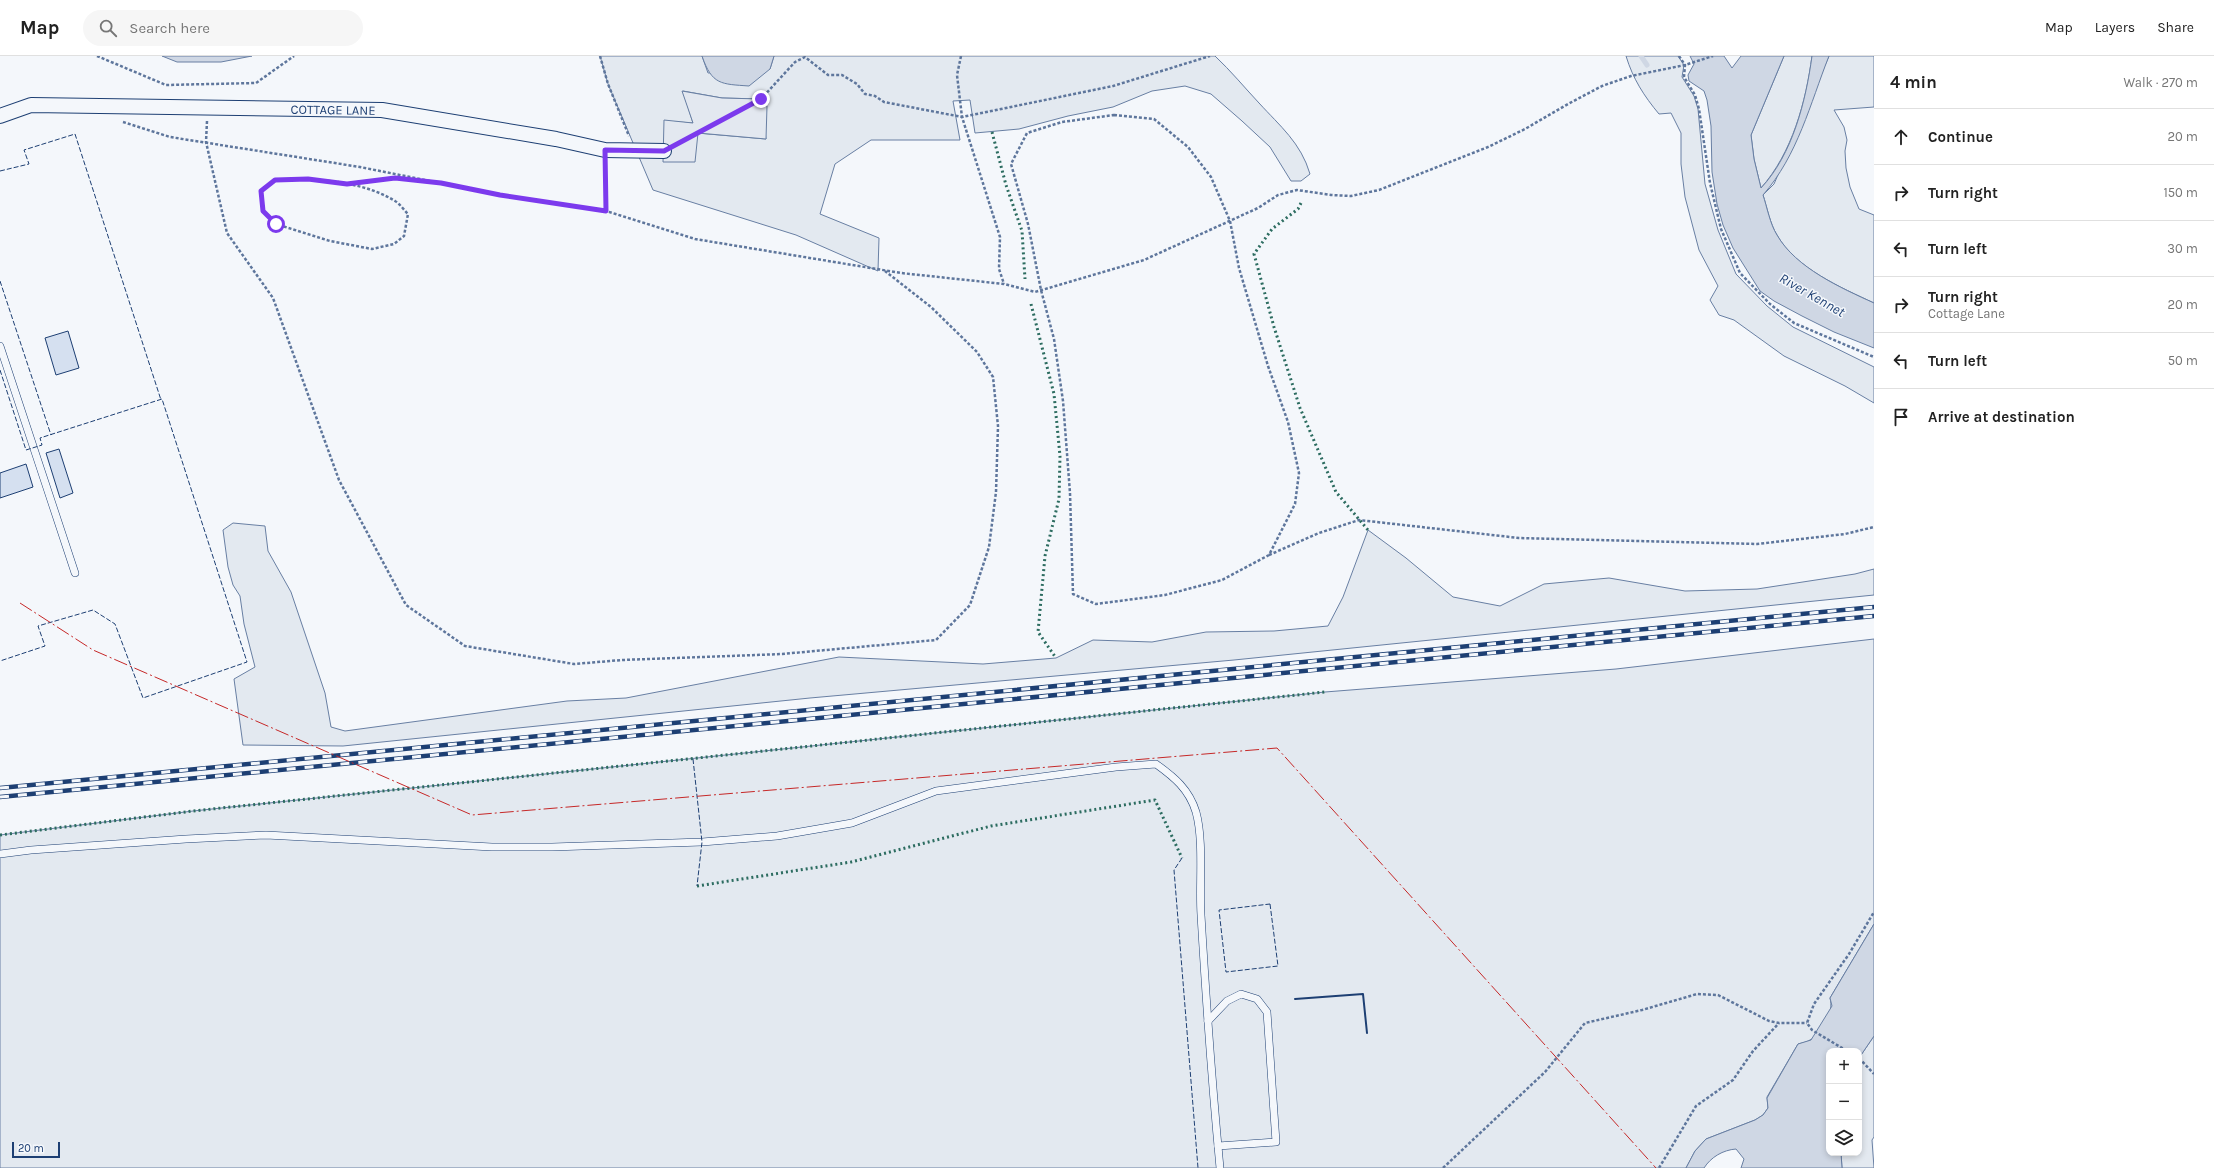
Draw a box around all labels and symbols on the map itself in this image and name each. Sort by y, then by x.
route end [752,90,770,108]
street label: COTTAGE LANE [291,101,376,117]
route start [267,215,285,233]
water label: River Kennet [1776,269,1848,321]
scale bar [12,1140,60,1159]

